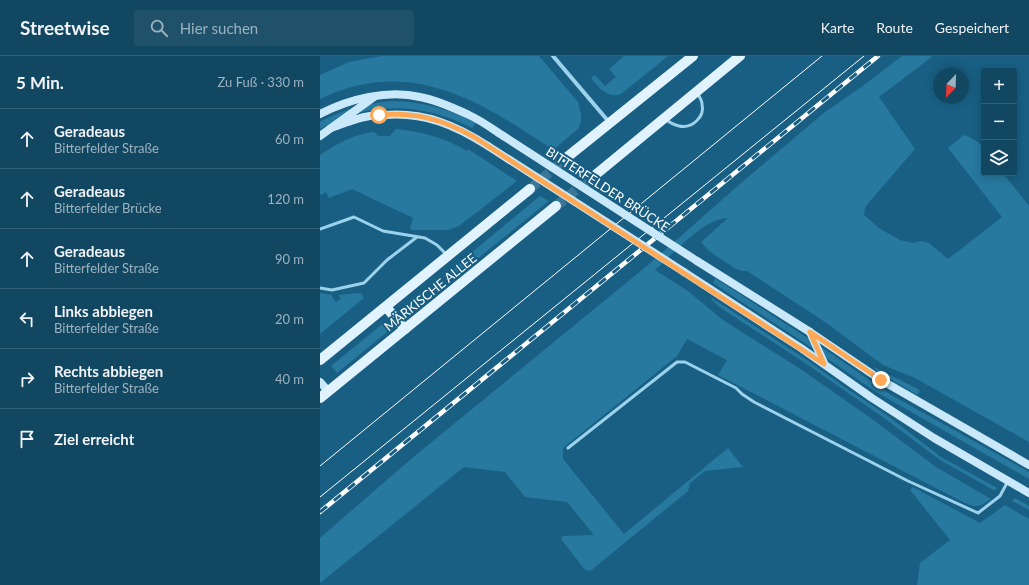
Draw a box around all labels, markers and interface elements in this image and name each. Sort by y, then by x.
search box [134,10,414,46]
text: Streetwise [20,16,110,39]
icon: search [148,17,170,39]
text: Hier suchen [180,19,258,37]
text: Karte [821,19,854,36]
text: Route [876,19,913,36]
text: Gespeichert [935,19,1009,36]
north arrow [933,68,969,104]
map controls [981,68,1017,176]
button: + [981,68,1017,104]
text: 5 Min. [16,72,64,93]
text: Zu Fuß · 330 m [218,74,304,90]
button: − [981,104,1017,140]
route start [370,106,388,124]
text: Geradeaus [54,122,125,140]
icon: ahead [16,128,38,150]
text: 60 m [275,131,304,147]
text: Bitterfelder Straße [54,140,159,156]
button: layers [981,140,1017,176]
street label: BITTERFELDER BRÜCKE [543,143,673,235]
text: Geradeaus [54,182,125,200]
icon: ahead [16,188,38,210]
text: 120 m [267,191,304,207]
text: Bitterfelder Brücke [54,200,162,216]
text: Geradeaus [54,242,125,260]
icon: ahead [16,248,38,270]
street label: MÄRKISCHE ALLEE [380,250,480,334]
text: 90 m [275,251,304,267]
text: Bitterfelder Straße [54,260,159,276]
text: Links abbiegen [54,302,153,320]
icon: left [16,308,38,330]
text: 20 m [275,311,304,327]
text: Bitterfelder Straße [54,320,159,336]
text: Rechts abbiegen [54,362,163,380]
icon: right [16,368,38,390]
text: 40 m [275,371,304,387]
route end [872,371,890,389]
text: Bitterfelder Straße [54,380,159,396]
icon: arrive [16,428,38,450]
text: Ziel erreicht [54,430,134,448]

